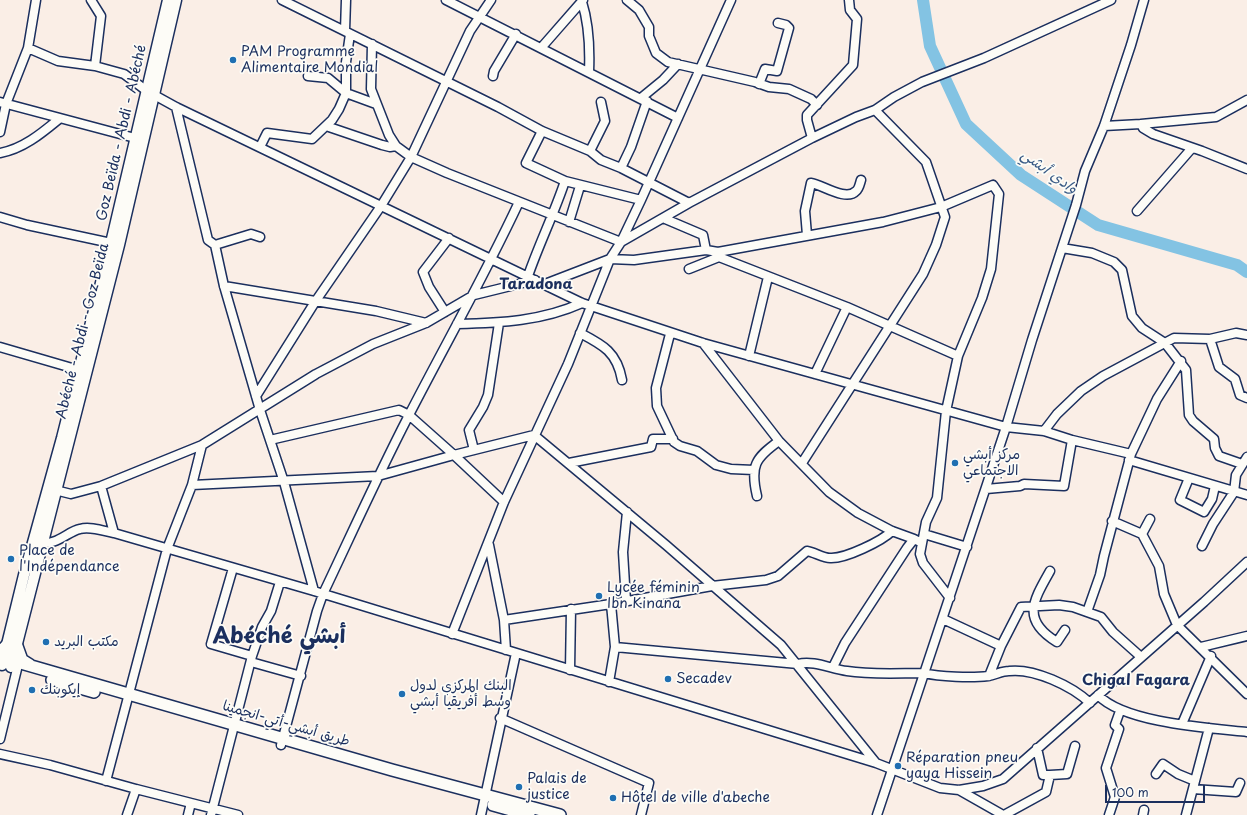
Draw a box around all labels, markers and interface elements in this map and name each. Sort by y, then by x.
street label: Goz Beïda - Abdi - Abéché [94,43,150,223]
place label: PAM Programme Alimentaire Mondial [241,44,378,76]
marker: PAM Programme Alimentaire Mondial [228,55,238,65]
water label: وادي أبشي [1017,146,1081,198]
street label: Abéché - Abdi - Goz Beïda [53,242,113,420]
district label: Taradona [499,276,573,294]
place label: مركز أبشي الاجتماعي [963,447,1020,480]
marker: مركز أبشي الاجتماعي [950,458,960,468]
place label: Place de l'Indépendance [19,543,120,576]
marker: Place de l'Indépendance [6,554,16,564]
place label: Lycée féminin Ibn Kinana [607,580,700,612]
marker: Lycée féminin Ibn Kinana [594,591,604,601]
district label: Abéché أبشي [213,624,345,650]
place label: مكتب البريد [54,634,119,650]
marker: مكتب البريد [41,637,51,647]
place label: Secadev [676,671,732,687]
district label: Chigal Fagara [1082,672,1190,690]
marker: Secadev [663,674,673,684]
place label: البنك المركزي لدول وسط أفريقيا أبشي [410,678,512,710]
place label: إيكوبنك [40,682,80,698]
marker: إيكوبنك [27,685,37,695]
marker: البنك المركزي لدول وسط أفريقيا أبشي [397,689,407,699]
street label: طريق أبشي-أتي-انجمينا [220,698,352,750]
place label: Réparation pneu yaya Hissein [906,750,1018,782]
marker: Réparation pneu yaya Hissein [893,761,903,771]
place label: Palais de justice [527,771,587,804]
scale bar [1107,777,1207,803]
marker: Palais de justice [514,782,524,792]
text: 100 m [1112,783,1149,801]
place label: Hôtel de ville d'abeche [621,790,770,806]
marker: Hôtel de ville d'abeche [608,793,618,803]

